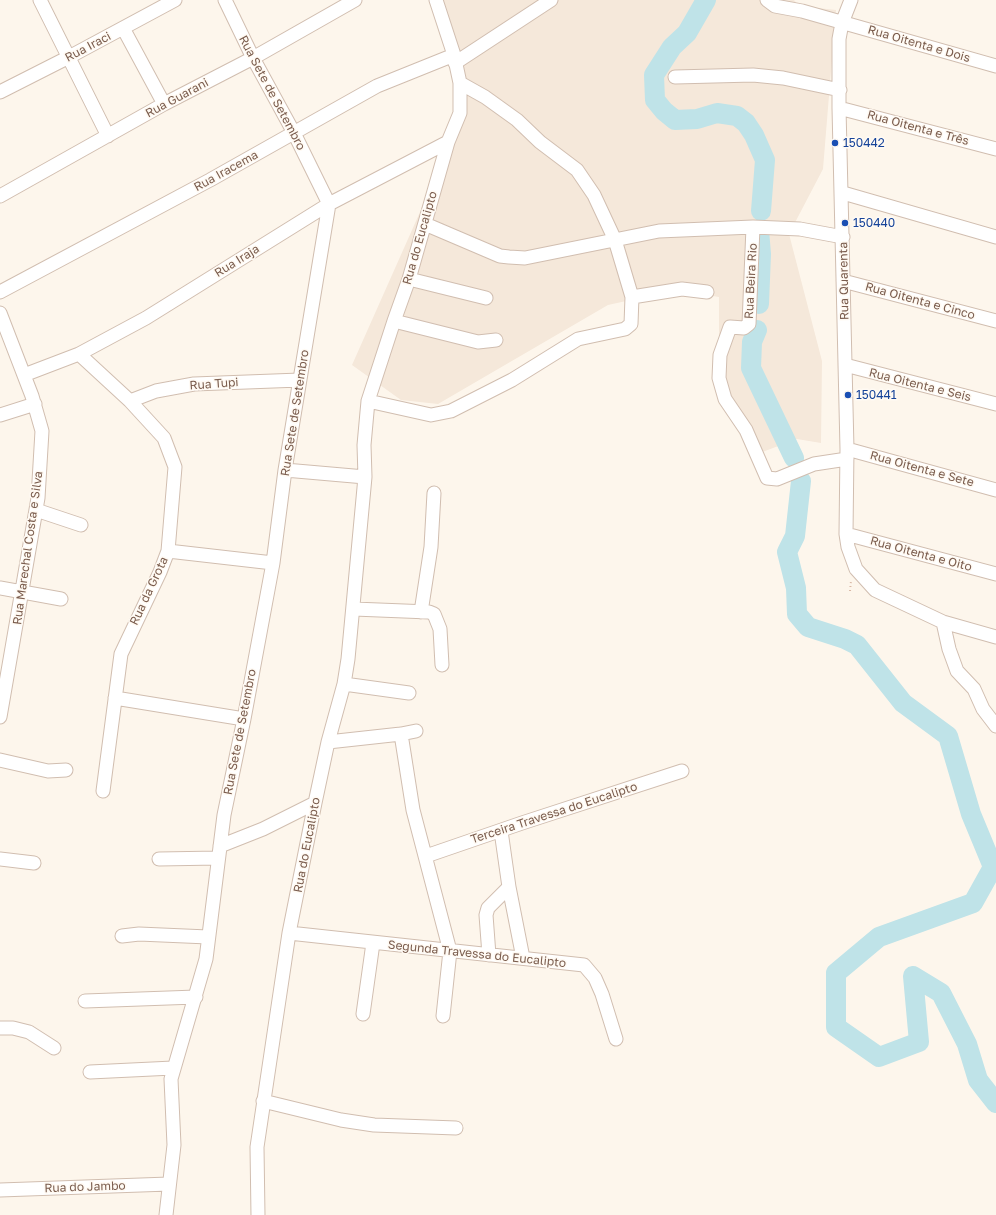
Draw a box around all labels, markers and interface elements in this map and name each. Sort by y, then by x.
street label: Rua Oitenta e Dois [866,22,972,66]
street label: Rua Iraci [63,29,113,65]
street label: Rua Sete de Setembro [236,33,308,153]
street label: Rua Guarani [143,75,211,121]
street label: Rua Oitenta e Três [865,107,971,149]
place label: 150442 [843,136,885,150]
marker: 150442 [830,138,840,148]
street label: Rua Iracema [191,147,261,195]
street label: Rua do Eucalipto [400,189,440,287]
place label: 150440 [853,216,895,230]
marker: 150440 [840,218,850,228]
street label: Rua Iraja [212,242,262,280]
street label: Rua Quarenta [836,242,852,320]
street label: Rua Beira Rio [742,243,760,319]
street label: Rua Oitenta e Cinco [864,279,976,323]
street label: Rua Sete de Setembro [278,349,312,477]
street label: Rua Oitenta e Seis [867,365,973,405]
street label: Rua Tupi [189,375,239,393]
place label: 150441 [856,388,897,402]
marker: 150441 [843,390,853,400]
street label: Rua Oitenta e Sete [868,448,976,490]
street label: Rua Marechal Costa e Silva [10,470,46,626]
street label: Rua Oitenta e Oito [869,533,973,575]
street label: Rua da Grota [127,554,171,628]
street label: Rua Sete de Setembro [221,668,259,796]
street label: Terceira Travessa do Eucalipto [469,779,639,847]
street label: Rua do Eucalipto [291,796,323,894]
street label: Segunda Travessa do Eucalipto [387,937,567,971]
street label: Rua do Jambo [44,1178,126,1196]

